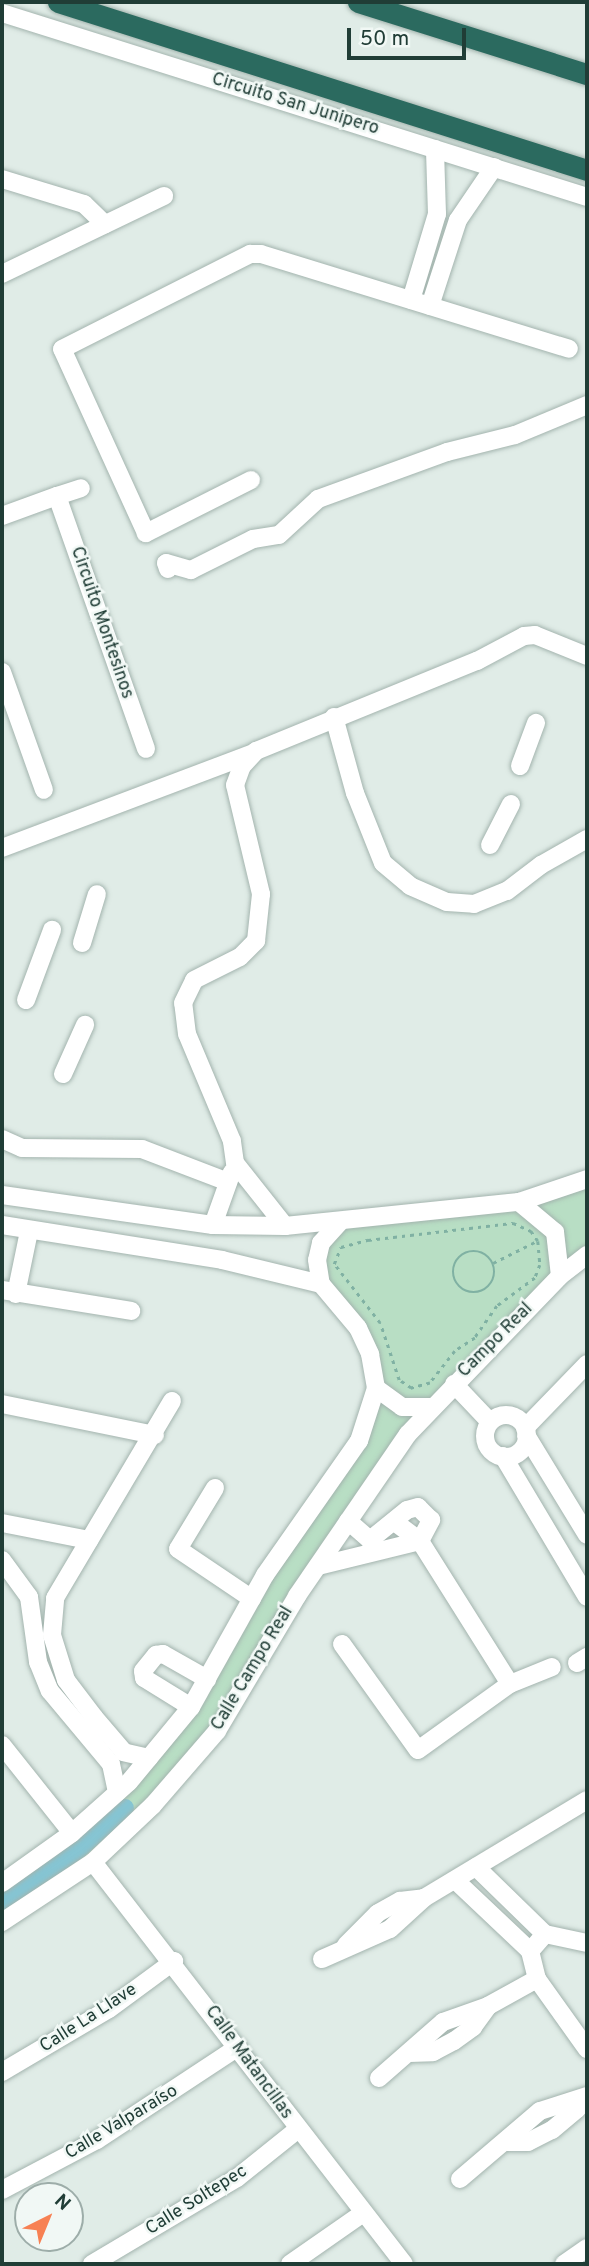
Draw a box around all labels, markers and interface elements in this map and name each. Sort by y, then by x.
scale bar [351,14,470,58]
text: 50 m [360,26,409,53]
street label: Circuito San Junipero [209,69,381,141]
street label: Circuito Montesinos [65,544,137,702]
street label: Campo Real [454,1299,538,1383]
street label: Calle Campo Real [207,1603,299,1735]
street label: Calle La Llave [36,1980,142,2058]
street label: Calle Matancillas [200,2002,296,2124]
street label: Calle Valparaíso [61,2081,183,2165]
street label: Calle Soltepec [142,2161,252,2241]
north arrow [14,2182,84,2252]
text: N [49,2190,75,2217]

